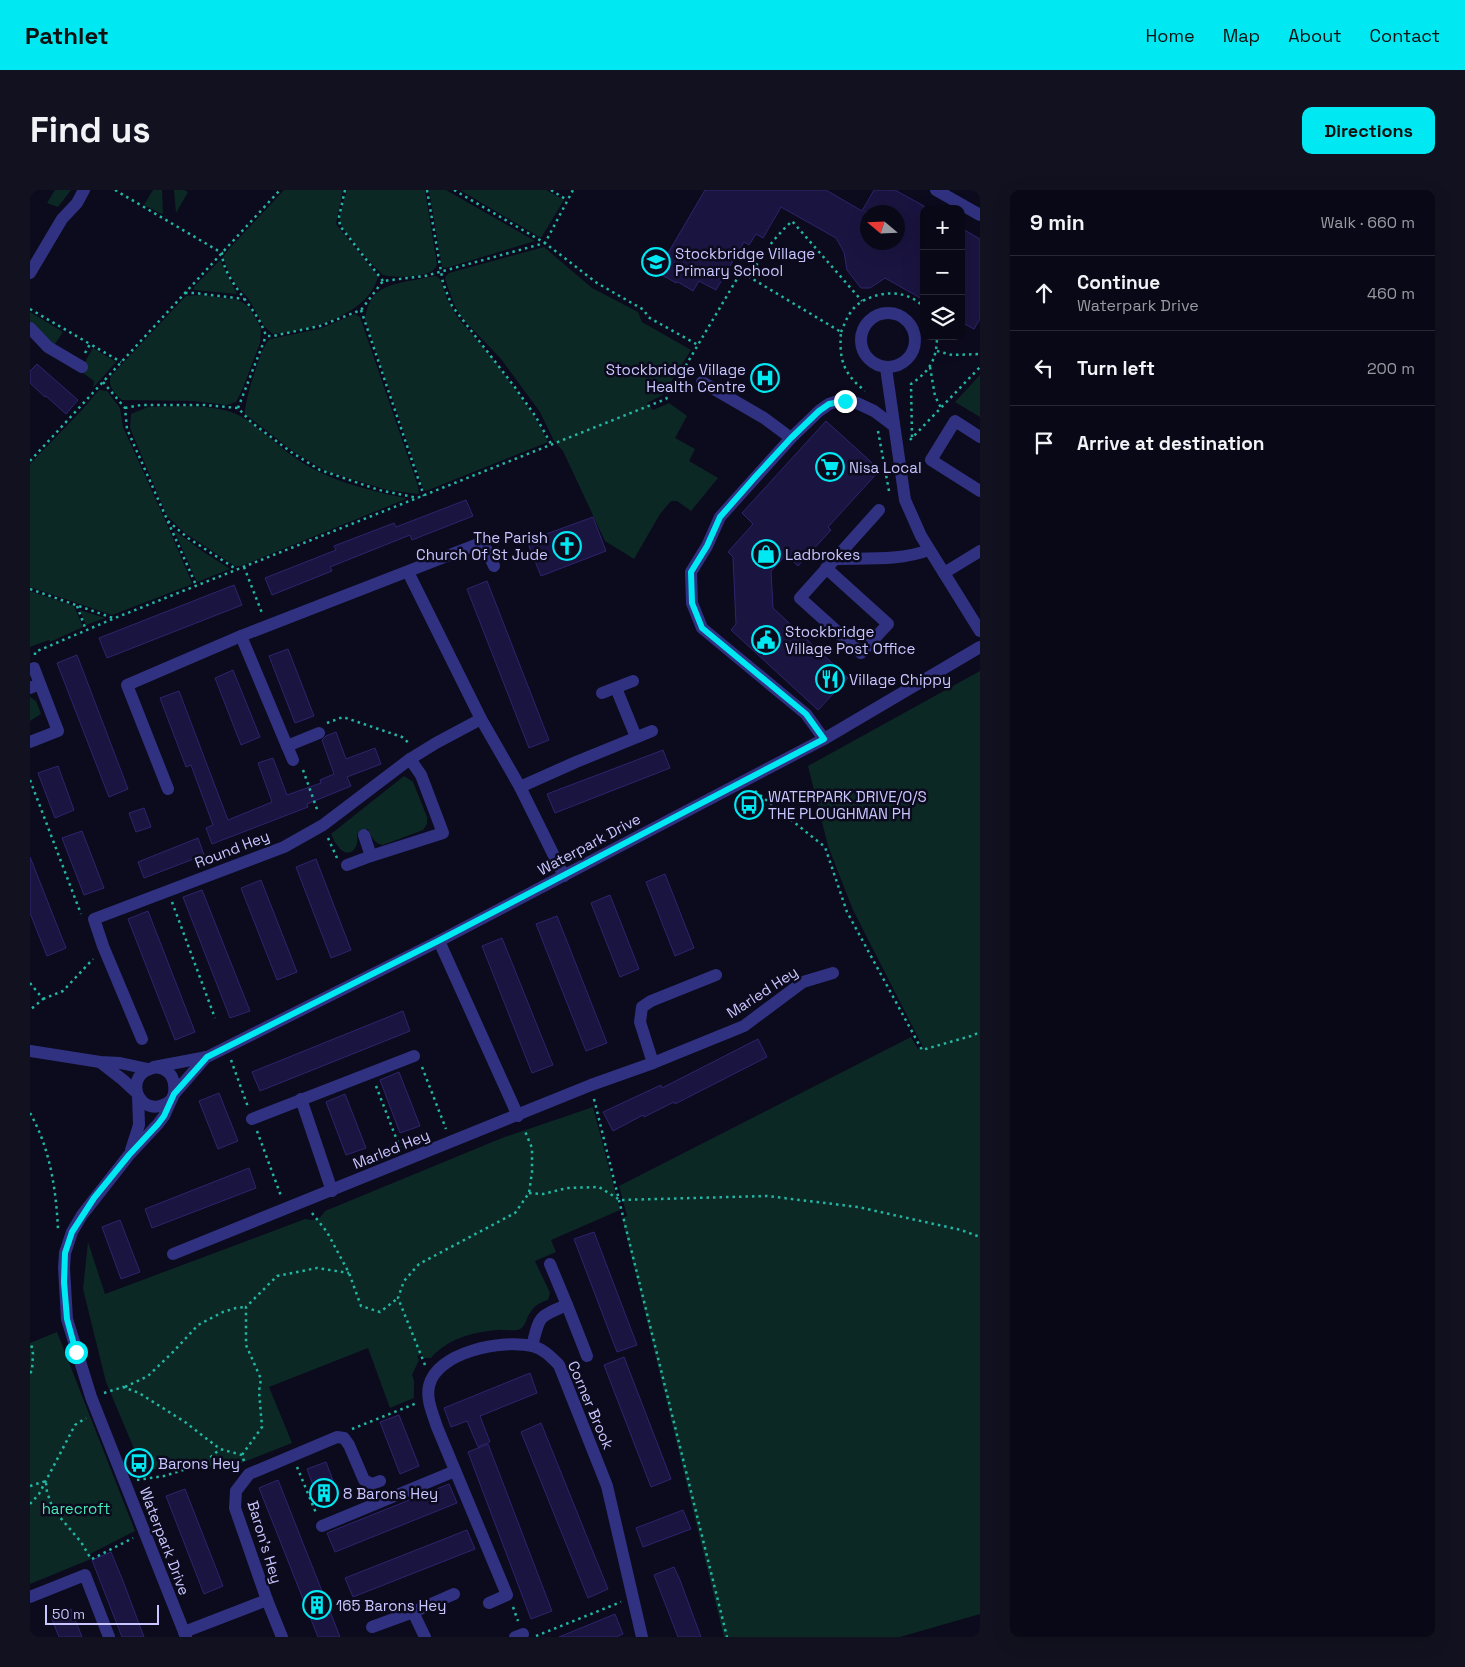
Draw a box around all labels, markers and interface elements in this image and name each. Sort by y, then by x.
text: Pathlet [25,20,109,51]
text: Home [1146,24,1195,47]
text: Map [1223,24,1260,47]
text: About [1288,24,1342,47]
text: Contact [1370,24,1440,47]
button: Directions [1302,107,1435,154]
text: Find us [30,108,151,152]
north arrow [860,205,905,250]
map controls [920,205,965,340]
button: + [920,205,965,250]
text: 9 min [1030,209,1085,236]
text: Walk · 660 m [1321,212,1415,233]
place label: Stockbridge Village Primary School [675,244,815,280]
school or university icon: Stockbridge Village Primary School [641,247,671,277]
button: − [920,250,965,295]
text: Continue [1077,270,1160,295]
icon: ahead [1030,279,1058,307]
text: 460 m [1367,283,1415,304]
button: layers [920,295,965,340]
text: Waterpark Drive [1077,295,1199,316]
icon: left [1030,354,1058,382]
text: Turn left [1077,356,1155,381]
text: 200 m [1367,358,1415,379]
place label: Stockbridge Village Health Centre [606,360,746,396]
hospital icon: Stockbridge Village Health Centre [750,363,780,393]
route end [834,390,857,413]
icon: arrive [1030,429,1058,457]
text: Arrive at destination [1077,431,1265,456]
supermarket icon: Nisa Local [815,452,845,482]
place label: Nisa Local [849,458,922,477]
place label: The Parish Church Of St Jude [416,528,548,564]
church icon: The Parish Church Of St Jude [552,531,582,561]
shop icon: Ladbrokes [751,539,781,569]
place label: Ladbrokes [785,545,860,564]
place label: Stockbridge Village Post Office [785,622,915,658]
public building icon: Stockbridge Village Post Office [751,625,781,655]
restaurant icon: Village Chippy [815,664,845,694]
place label: Village Chippy [849,670,951,689]
place label: WATERPARK DRIVE/O/S THE PLOUGHMAN PH [768,787,927,823]
bus stop icon: WATERPARK DRIVE/O/S THE PLOUGHMAN PH [734,790,764,820]
street label: Waterpark Drive [534,809,644,879]
street label: Round Hey [192,826,272,872]
street label: Marled Hey [723,962,801,1022]
street label: Marled Hey [350,1125,432,1173]
route start [65,1341,88,1364]
street label: Corner Brook [564,1358,618,1452]
bus stop icon: Barons Hey [124,1448,154,1478]
place label: Barons Hey [158,1454,240,1473]
building icon: 8 Barons Hey [309,1478,339,1508]
street label: Waterpark Drive [136,1484,194,1598]
place label: 8 Barons Hey [343,1484,438,1503]
street label: Baron's Hey [243,1498,287,1586]
park label: harecroft [42,1499,110,1518]
building icon: 165 Barons Hey [302,1590,332,1620]
place label: 165 Barons Hey [336,1596,446,1615]
scale bar [45,1602,159,1625]
text: 50 m [52,1605,85,1623]

